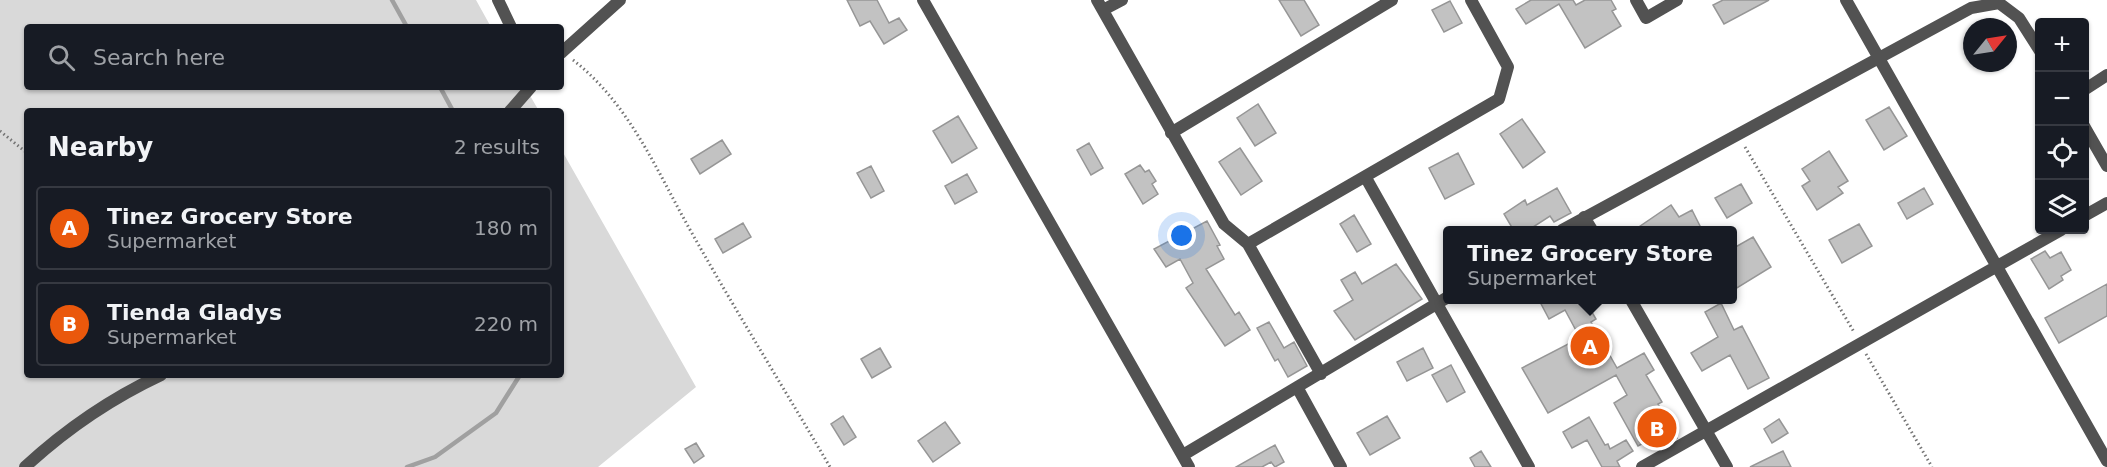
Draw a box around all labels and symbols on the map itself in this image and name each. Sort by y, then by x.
north arrow [1963,18,2017,72]
your location [1167,221,1196,250]
pin: A [1570,324,1610,368]
pin: B [1638,406,1676,450]

